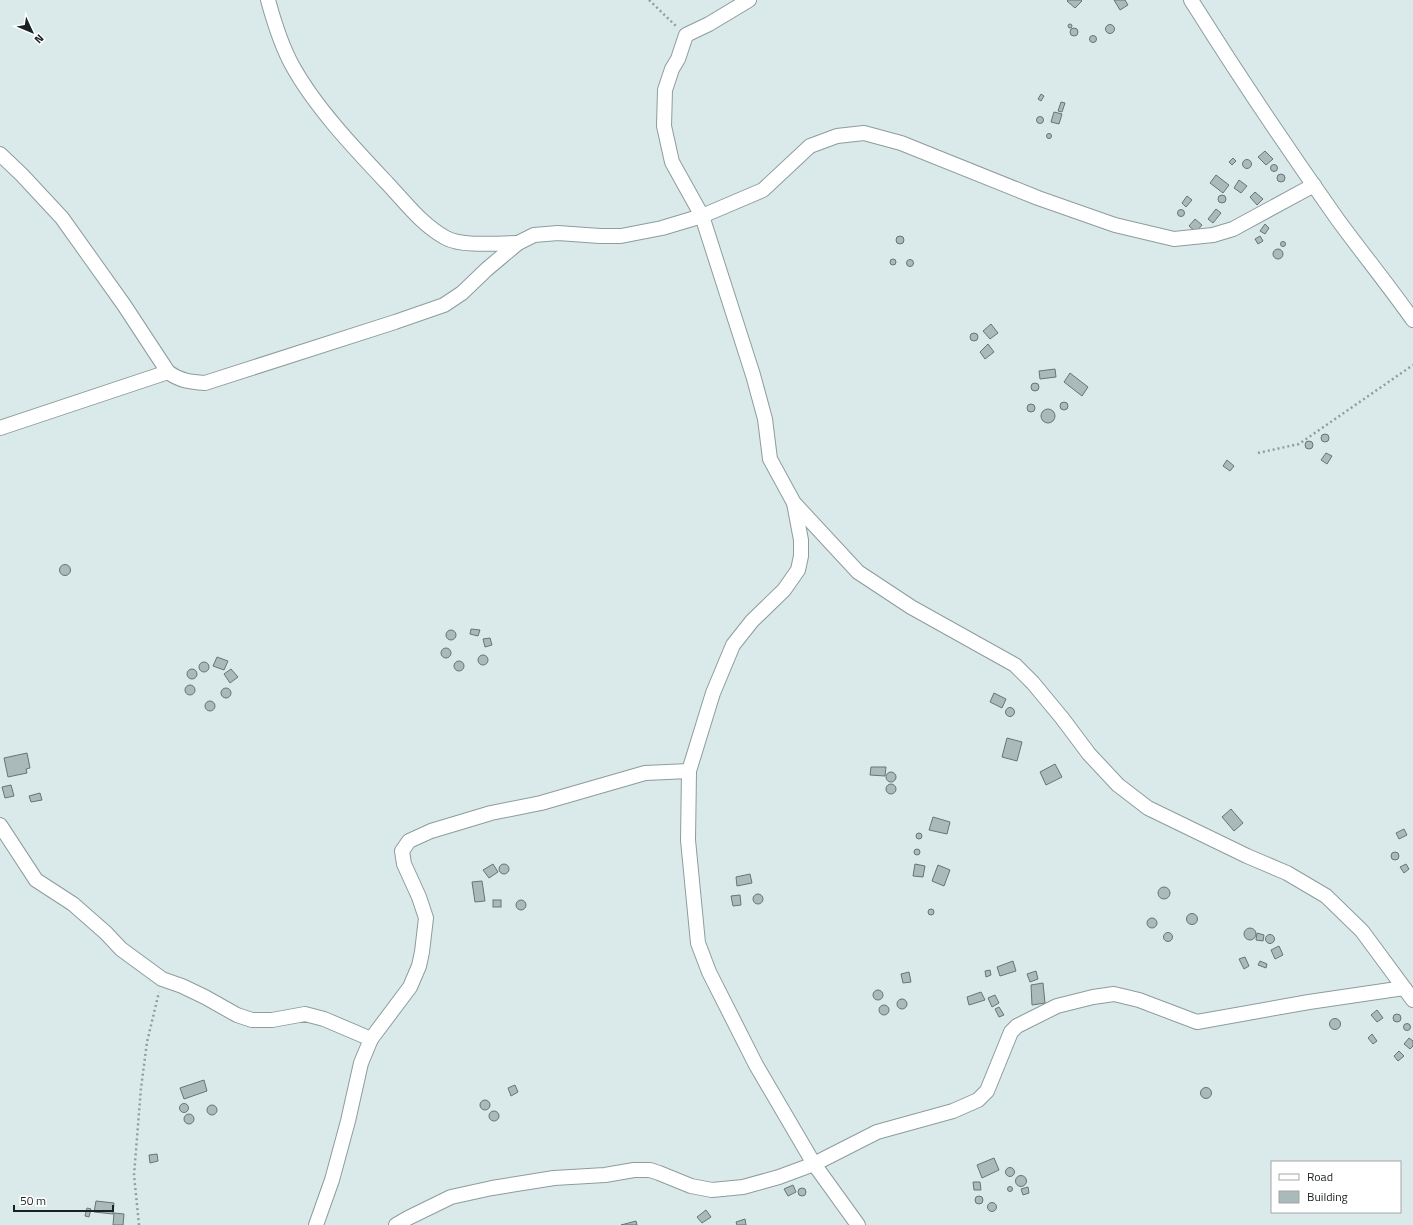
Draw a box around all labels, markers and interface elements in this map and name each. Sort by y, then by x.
north arrow [12,12,52,52]
text: N [31,31,48,47]
legend [1271,1161,1401,1213]
text: Road [1307,1167,1333,1186]
scale bar [14,1187,113,1213]
text: Building [1307,1187,1348,1206]
text: 50 m [20,1191,46,1210]

